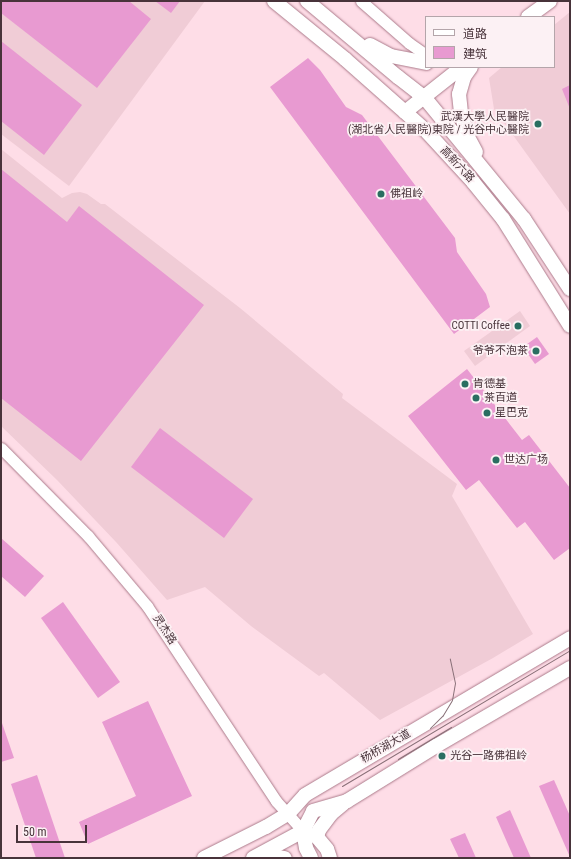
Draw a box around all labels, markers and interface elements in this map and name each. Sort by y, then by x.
legend [425,16,555,68]
text: 道路 [463,27,487,41]
text: 建筑 [463,47,487,61]
place label: 武漢大學人民醫院 (湖北省人民醫院)東院 / 光谷中心醫院 [348,111,529,137]
marker: 武漢大學人民醫院 (湖北省人民醫院)東院 / 光谷中心醫院 [532,118,544,130]
street label: 高新六路 [437,144,477,186]
place label: 佛祖岭 [390,187,423,201]
marker: 佛祖岭 [375,188,387,200]
place label: COTTI Coffee [452,319,510,333]
marker: COTTI Coffee [513,321,523,331]
place label: 爷爷不泡茶 [473,344,528,358]
marker: 爷爷不泡茶 [531,346,541,356]
place label: 肯德基 [473,377,506,391]
marker: 肯德基 [460,379,470,389]
place label: 茶百道 [484,391,517,405]
marker: 茶百道 [471,393,481,403]
place label: 星巴克 [495,406,528,420]
marker: 星巴克 [482,408,492,418]
place label: 世达广场 [504,453,548,467]
marker: 世达广场 [491,455,501,465]
street label: 灵杰路 [149,613,179,647]
street label: 杨桥湖大道 [359,728,413,766]
place label: 光谷一路佛祖岭 [450,749,527,763]
marker: 光谷一路佛祖岭 [437,751,447,761]
scale bar [18,817,89,843]
text: 50 m [23,825,47,839]

